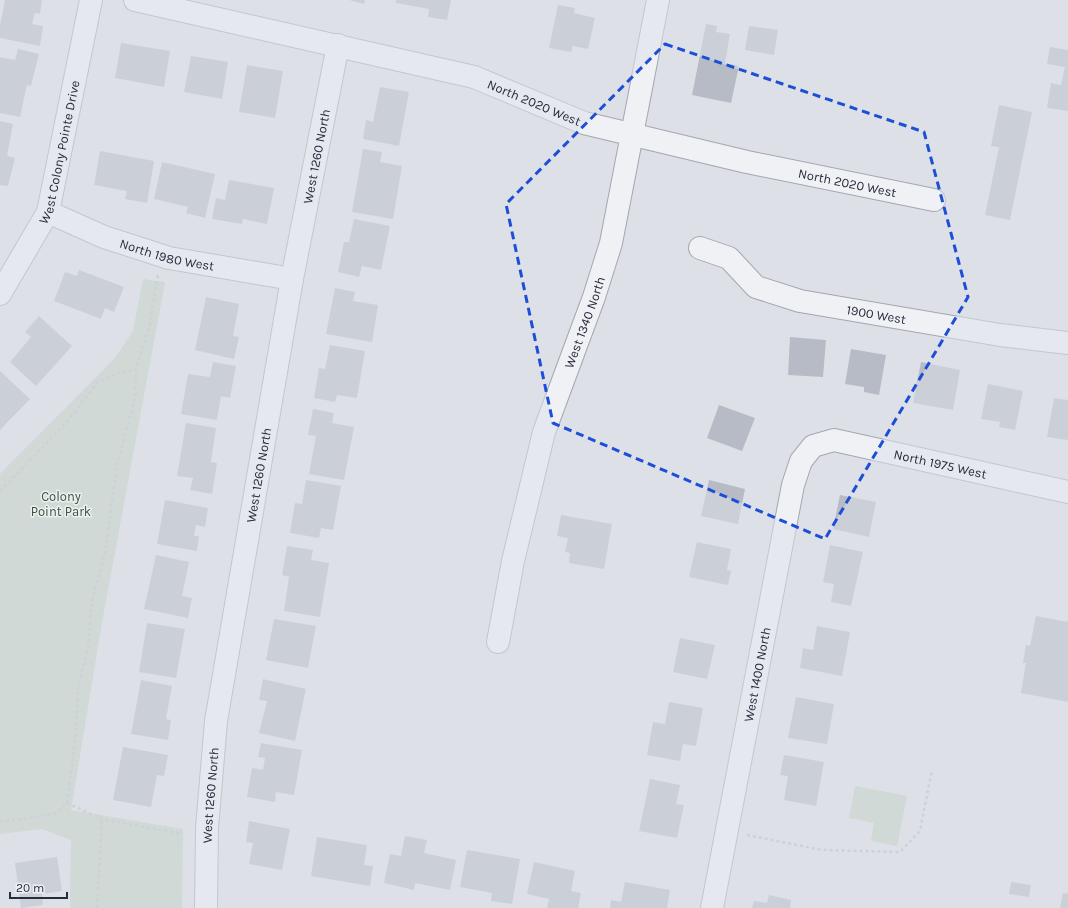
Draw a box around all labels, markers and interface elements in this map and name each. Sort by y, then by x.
street label: North 2020 West [485,76,583,128]
street label: West Colony Pointe Drive [35,79,82,226]
street label: West 1260 North [299,108,333,205]
street label: North 2020 West [797,165,898,200]
street label: North 1980 West [118,235,216,273]
street label: West 1340 North [561,275,607,370]
street label: 1900 West [846,302,907,326]
street label: West 1260 North [243,426,274,524]
street label: North 1975 West [893,446,988,481]
park label: Colony Point Park [31,489,91,519]
street label: West 1400 North [740,626,773,723]
street label: West 1260 North [199,747,221,843]
scale bar [10,874,67,900]
text: 20 m [16,881,44,895]

